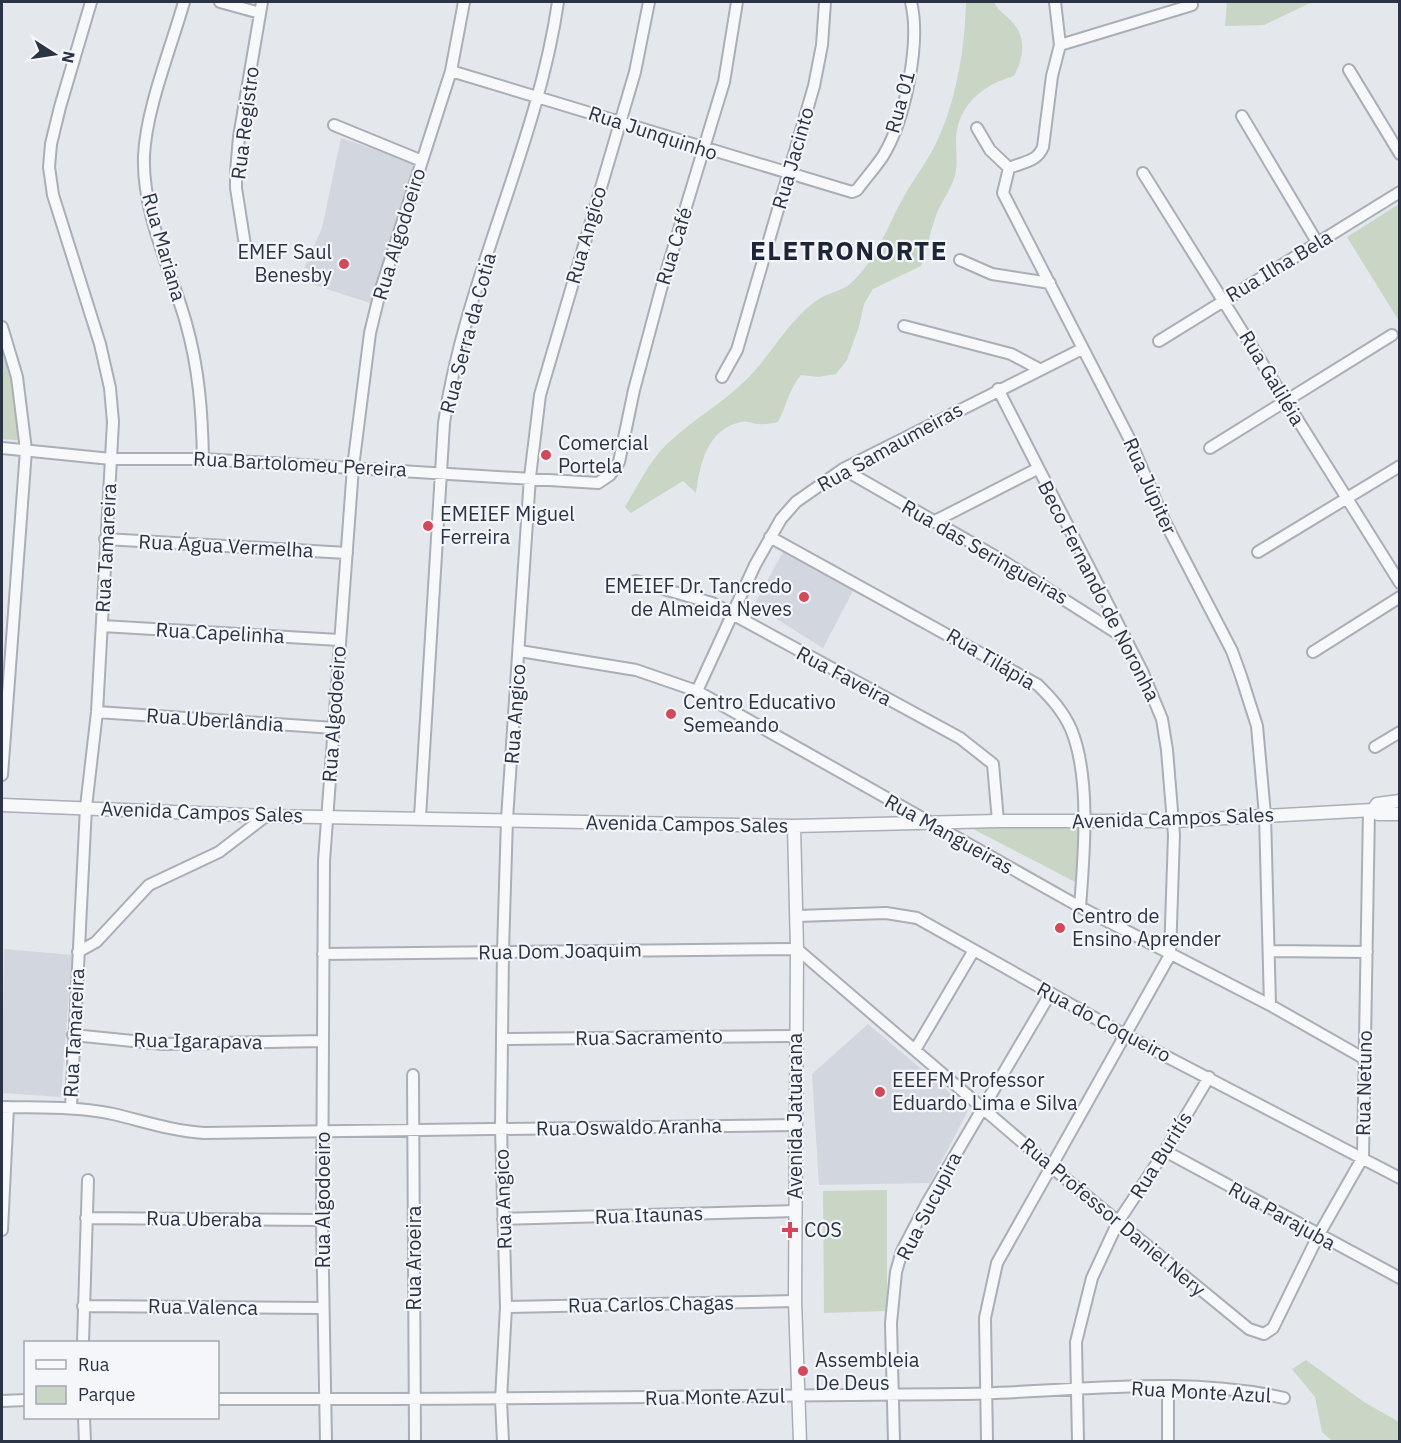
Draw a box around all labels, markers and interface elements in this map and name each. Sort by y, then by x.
north arrow [24,24,84,84]
text: N [58,49,80,65]
street label: Rua Registro [224,65,265,181]
street label: Rua 01 [878,68,921,136]
street label: Rua Junquinho [585,99,721,166]
street label: Rua Jacinto [765,104,820,212]
street label: Rua Algodoeiro [366,165,431,303]
street label: Rua Angico [559,183,612,287]
street label: Rua Mariana [136,190,193,304]
street label: Rua Café [649,204,698,288]
street label: Rua Ilha Bela [1220,223,1337,308]
district label: ELETRONORTE [750,233,948,267]
place label: EMEF Saul Benesby [237,238,332,288]
street label: Rua Serra da Cotia [433,249,502,416]
marker: EMEF Saul Benesby [337,257,351,271]
street label: Rua Galiléia [1233,325,1312,431]
street label: Rua Samaumeiras [812,395,967,498]
place label: Comercial Portela [558,429,648,479]
street label: Rua Júpiter [1117,433,1184,538]
street label: Rua Bartolomeu Pereira [193,444,408,483]
marker: Comercial Portela [539,448,553,462]
street label: Beco Fernando de Noronha [1032,476,1167,706]
street label: Rua Tamareira [89,482,122,613]
street label: Rua das Seringueiras [897,493,1073,610]
place label: EMEIEF Miguel Ferreira [440,500,575,550]
marker: EMEIEF Miguel Ferreira [421,519,435,533]
street label: Rua Água Vermelha [138,527,315,564]
place label: EMEIEF Dr. Tancredo de Almeida Neves [604,572,792,622]
marker: EMEIEF Dr. Tancredo de Almeida Neves [797,590,811,604]
street label: Rua Capelinha [155,616,285,649]
street label: Rua Tilápia [942,621,1041,696]
street label: Rua Faveira [792,639,897,712]
street label: Rua Algodoeiro [315,645,352,783]
street label: Rua Angico [498,663,531,765]
place label: Centro Educativo Semeando [683,688,836,738]
street label: Rua Uberlândia [145,701,285,738]
marker: Centro Educativo Semeando [664,707,678,721]
street label: Rua Mangueiras [880,787,1018,880]
street label: Avenida Campos Sales [100,794,304,829]
street label: Avenida Campos Sales [1071,800,1275,835]
street label: Avenida Campos Sales [585,808,789,839]
place label: Centro de Ensino Aprender [1072,902,1221,952]
marker: Centro de Ensino Aprender [1053,921,1067,935]
street label: Rua Dom Joaquim [478,936,642,965]
street label: Rua Tamareira [57,967,90,1098]
street label: Rua do Coqueiro [1033,975,1176,1068]
street label: Rua Sacramento [575,1022,723,1051]
street label: Rua Igarapava [133,1026,263,1055]
street label: Rua Netuno [1349,1030,1378,1136]
street label: Avenida Jatuarana [781,1033,808,1199]
place label: EEEFM Professor Eduardo Lima e Silva [892,1066,1078,1116]
marker: EEEFM Professor Eduardo Lima e Silva [873,1085,887,1099]
street label: Rua Buritís [1123,1106,1198,1203]
street label: Rua Oswaldo Aranha [536,1111,723,1142]
street label: Rua Professor Daniel Nery [1015,1131,1212,1302]
street label: Rua Algodoeiro [309,1132,336,1268]
street label: Rua Sucupira [890,1147,968,1265]
street label: Rua Angico [487,1148,518,1250]
street label: Rua Parajuba [1224,1175,1341,1256]
street label: Rua Itaunas [594,1199,704,1230]
street label: Rua Uberaba [146,1204,263,1233]
street label: Rua Aroeira [400,1205,427,1310]
place label: COS [804,1216,842,1243]
marker: COS [781,1221,799,1239]
street label: Rua Carlos Chagas [568,1289,734,1318]
street label: Rua Valenca [148,1292,259,1321]
legend [24,1341,219,1419]
place label: Assembleia De Deus [815,1346,920,1396]
text: Rua [78,1353,110,1376]
marker: Assembleia De Deus [796,1364,810,1378]
street label: Rua Monte Azul [1130,1374,1272,1409]
street label: Rua Monte Azul [645,1382,785,1411]
text: Parque [78,1383,136,1406]

